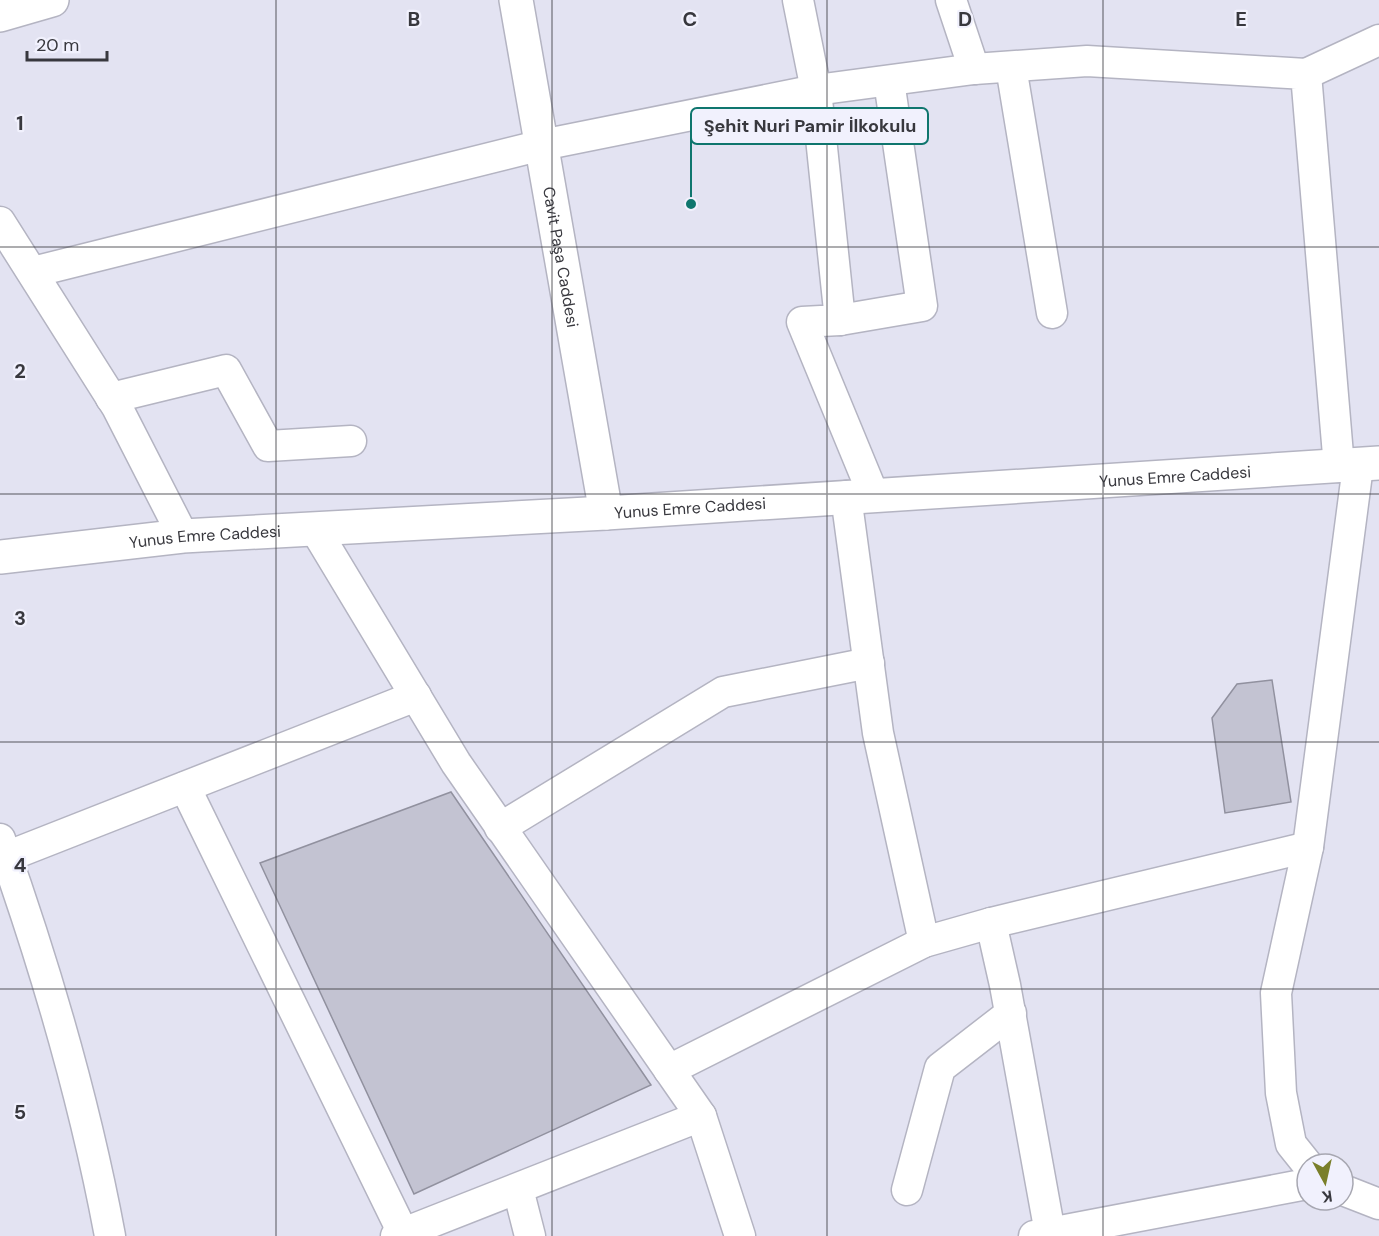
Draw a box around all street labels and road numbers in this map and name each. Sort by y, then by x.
street label: Cavit Paşa Caddesi [538,185,583,329]
street label: Yunus Emre Caddesi [1098,461,1252,492]
street label: Yunus Emre Caddesi [613,493,767,523]
street label: Yunus Emre Caddesi [128,521,281,553]

